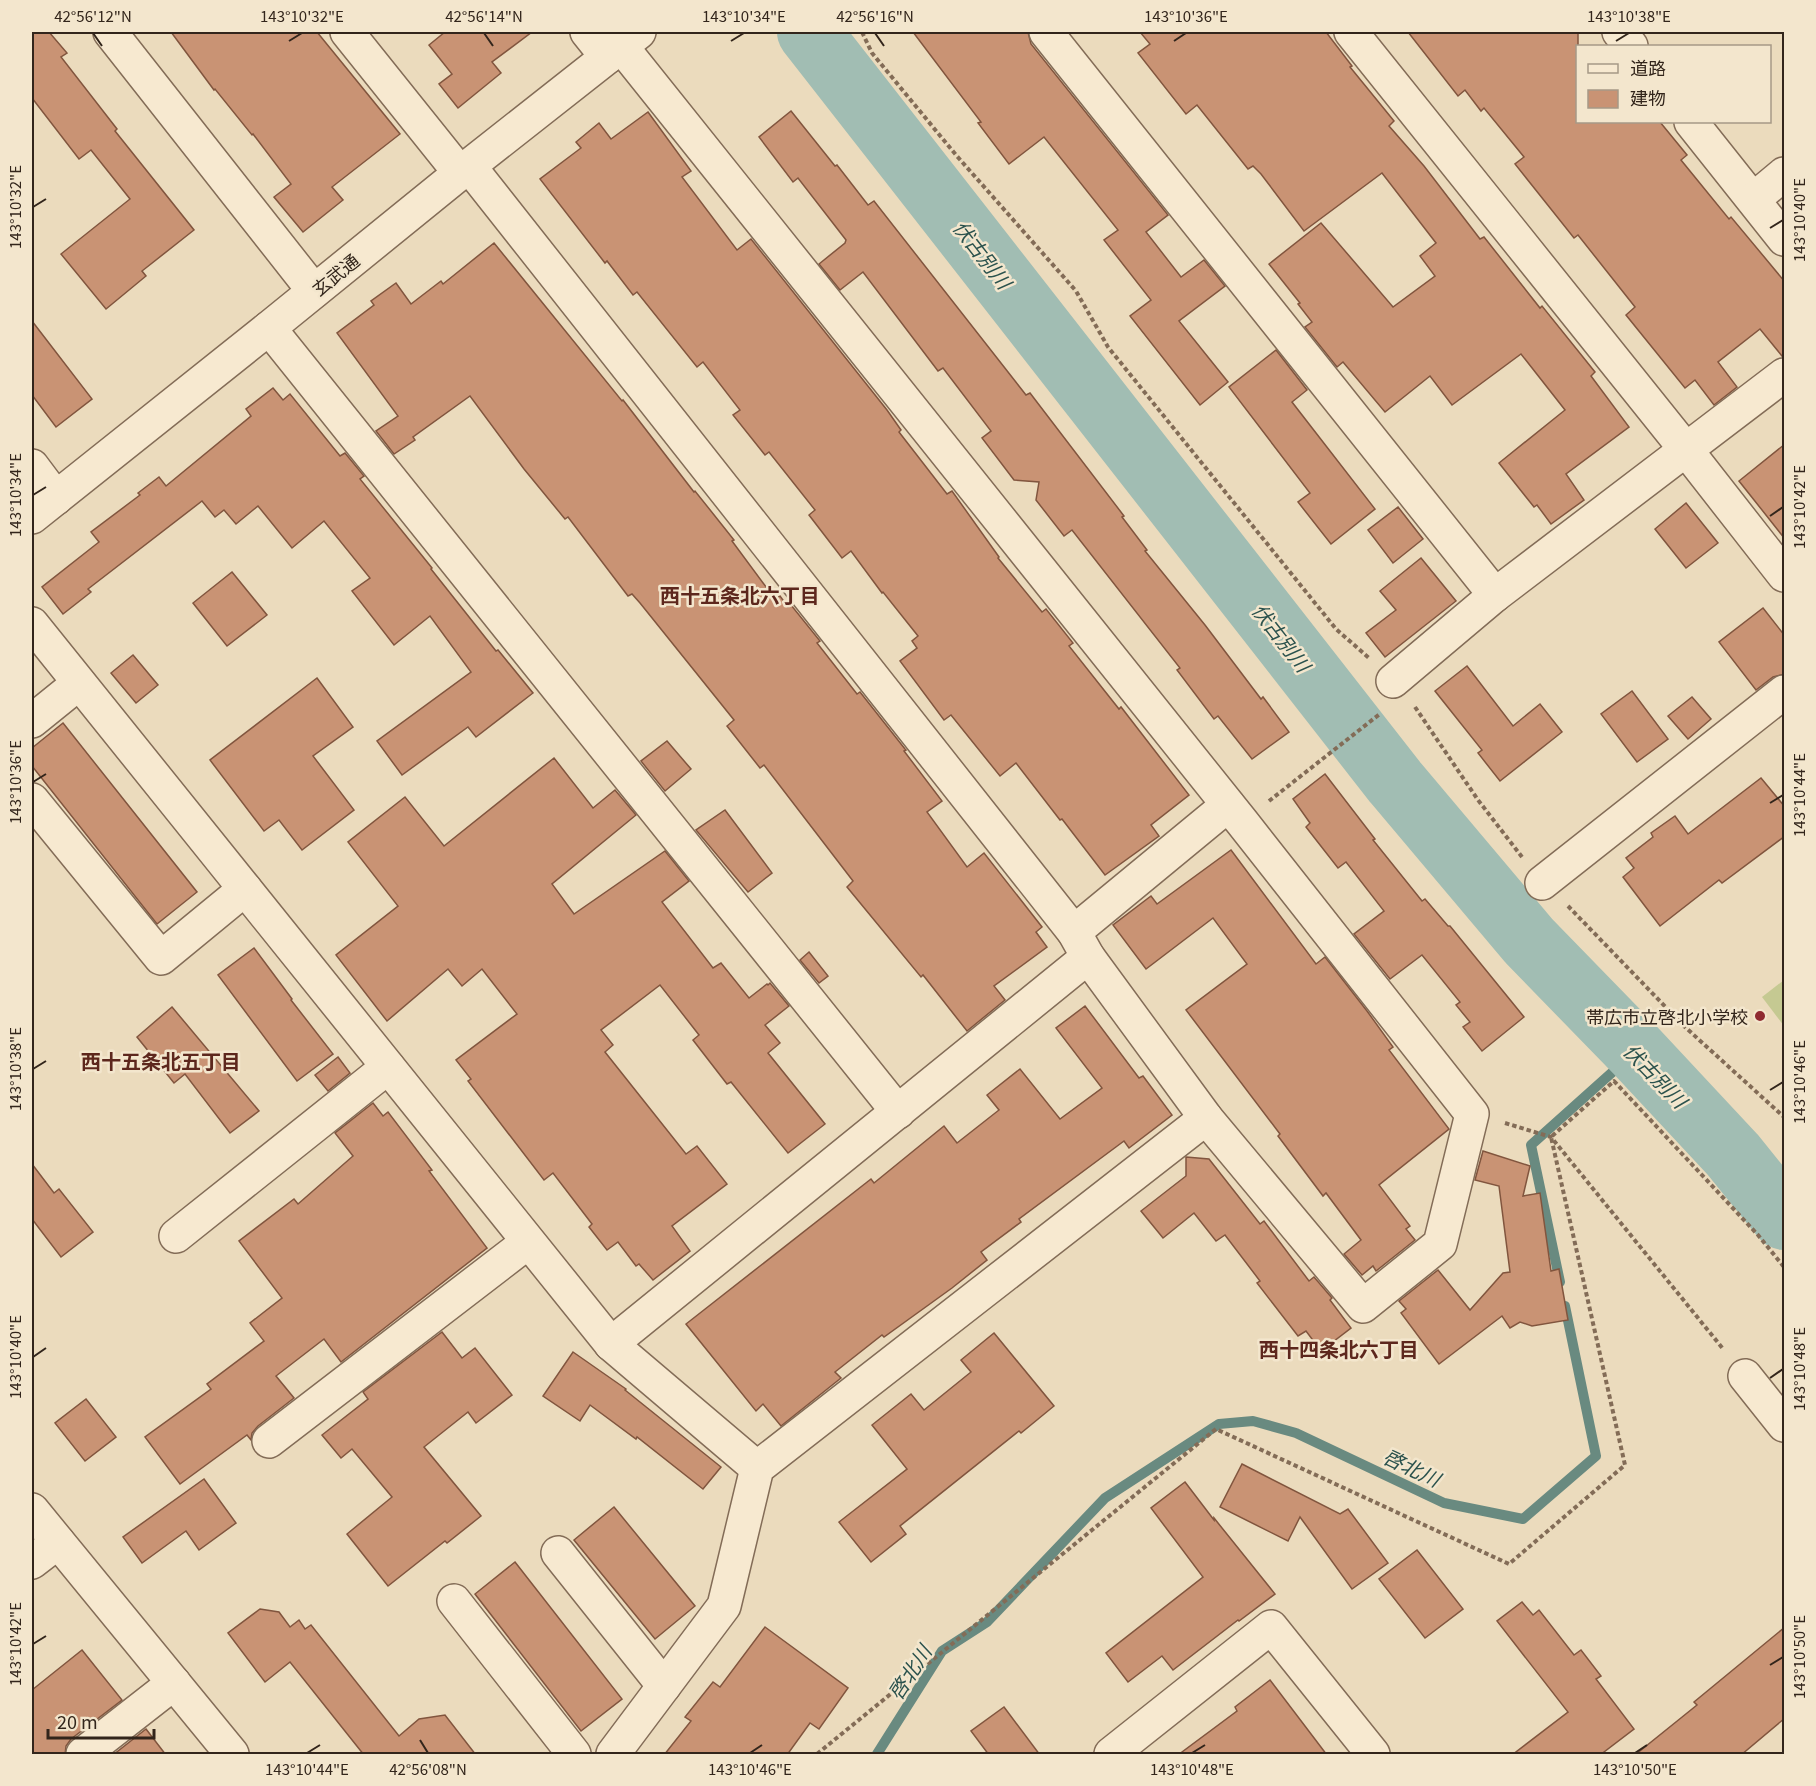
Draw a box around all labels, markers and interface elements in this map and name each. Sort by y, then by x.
text: 42°56'12"N [54,5,132,26]
text: 143°10'32"E [260,5,344,26]
text: 42°56'14"N [445,5,523,26]
text: 143°10'34"E [702,5,786,26]
text: 42°56'16"N [836,5,914,26]
text: 143°10'36"E [1144,5,1228,26]
text: 143°10'38"E [1587,5,1671,26]
legend [1576,45,1771,123]
text: 道路 [1630,54,1666,80]
text: 建物 [1630,84,1666,110]
text: 143°10'32"E [4,165,25,249]
text: 143°10'40"E [1788,178,1809,262]
water label: 伏古別川 [947,214,1020,296]
street label: 玄武通 [306,247,364,301]
text: 143°10'34"E [4,453,25,537]
text: 143°10'42"E [1788,465,1809,549]
district label: 西十五条北六丁目 [660,580,820,609]
water label: 伏古別川 [1246,597,1319,679]
text: 143°10'36"E [4,740,25,824]
text: 143°10'44"E [1788,753,1809,837]
place label: 帯広市立啓北小学校 [1586,1003,1748,1029]
marker: 帯広市立啓北小学校 [1753,1009,1767,1023]
text: 143°10'38"E [4,1027,25,1111]
water label: 伏古別川 [1618,1036,1696,1115]
text: 143°10'46"E [1788,1040,1809,1124]
district label: 西十五条北五丁目 [81,1046,241,1075]
text: 143°10'40"E [4,1315,25,1399]
text: 143°10'48"E [1788,1327,1809,1411]
district label: 西十四条北六丁目 [1259,1334,1419,1363]
water label: 啓北川 [1379,1441,1447,1494]
text: 143°10'42"E [4,1602,25,1686]
text: 143°10'50"E [1788,1615,1809,1699]
water label: 啓北川 [881,1637,939,1705]
scale bar [48,1702,154,1740]
text: 20 m [57,1708,98,1734]
text: 143°10'44"E [265,1758,349,1779]
text: 42°56'08"N [389,1758,467,1779]
text: 143°10'46"E [708,1758,792,1779]
text: 143°10'48"E [1150,1758,1234,1779]
text: 143°10'50"E [1593,1758,1677,1779]

